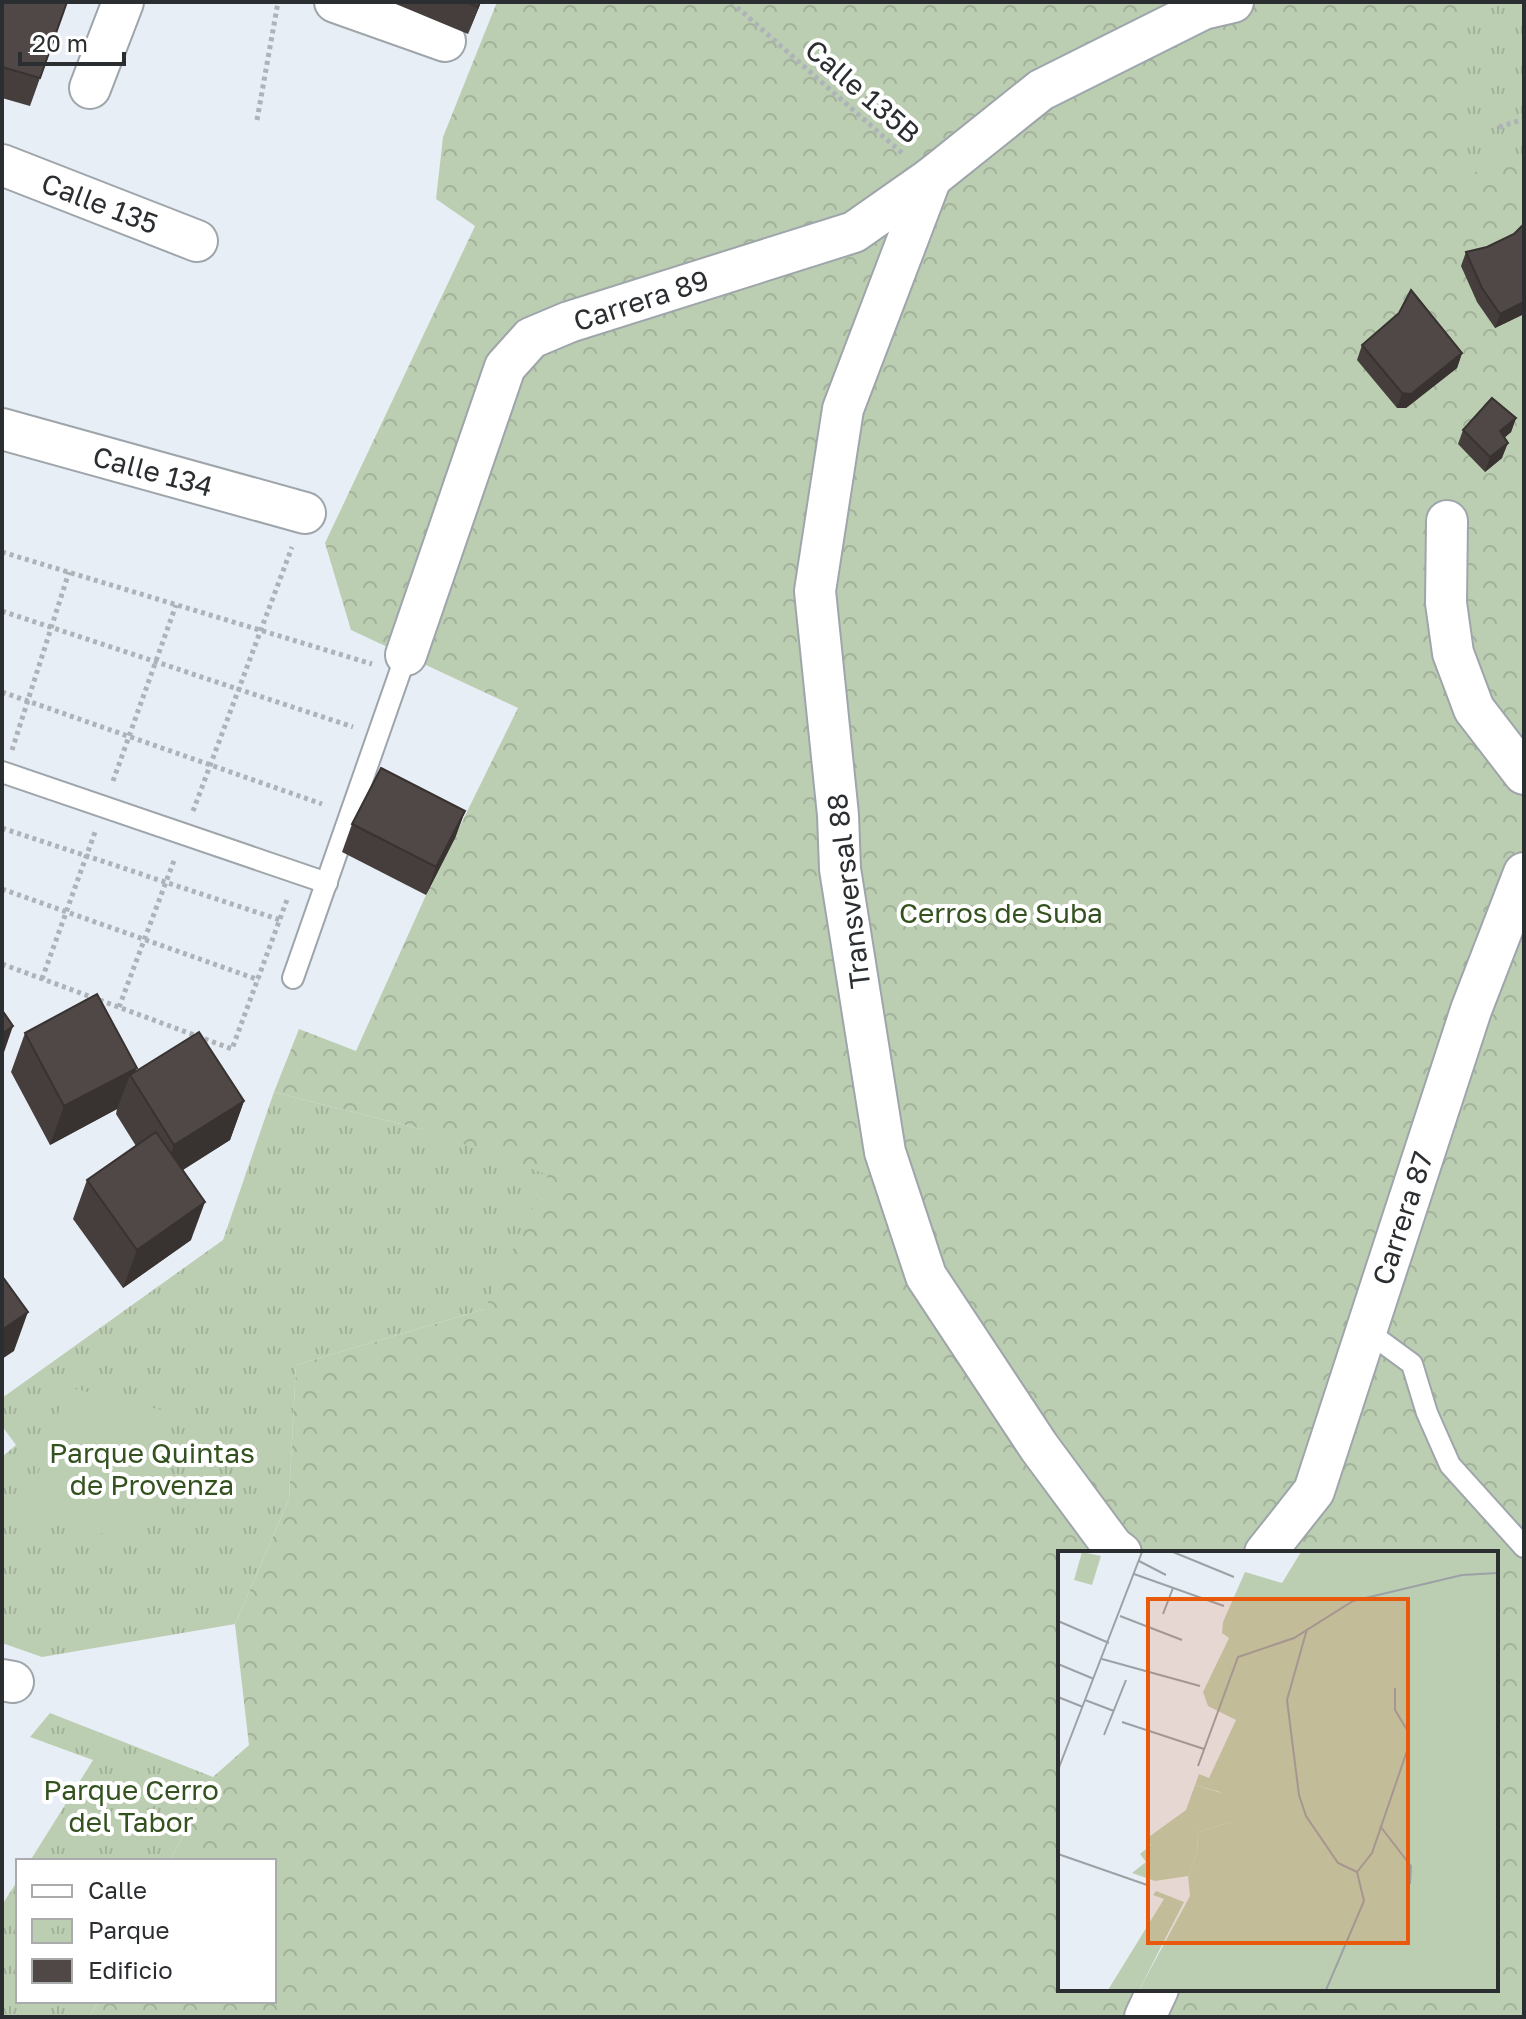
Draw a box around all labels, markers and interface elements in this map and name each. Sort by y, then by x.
scale bar [20,16,124,66]
text: 20 m [32,28,88,57]
street label: Calle 135B [799,32,927,150]
street label: Calle 135 [37,166,163,240]
street label: Carrera 89 [569,263,713,337]
street label: Calle 134 [89,439,217,503]
street label: Transversal 88 [820,792,876,990]
park label: Cerros de Suba [899,896,1103,929]
street label: Carrera 87 [1365,1147,1439,1289]
park label: Parque Quintas de Provenza [49,1436,255,1501]
inset map [1058,1551,1498,1991]
park label: Parque Cerro del Tabor [43,1773,219,1838]
legend [16,1859,276,2003]
text: Calle [88,1875,147,1904]
text: Parque [88,1915,169,1944]
text: Edificio [88,1955,173,1984]

